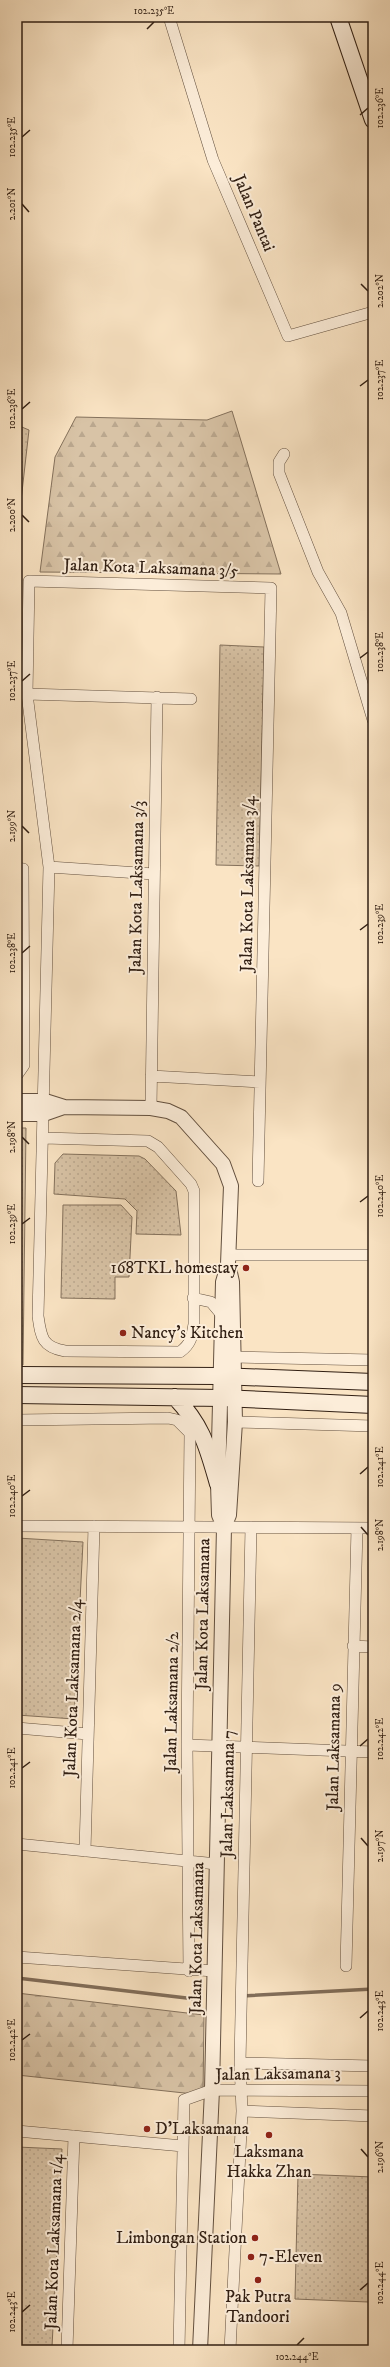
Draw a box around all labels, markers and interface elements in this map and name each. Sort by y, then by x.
text: 102.235°E [134,5,174,17]
text: 102.236°E [374,88,386,128]
text: 102.235°E [6,117,18,157]
street label: Jalan Pantai [227,169,280,255]
text: 2.201°N [6,188,18,220]
text: 2.202°N [374,274,386,308]
text: 102.237°E [374,360,386,400]
text: 102.236°E [6,389,18,429]
text: 2.200°N [6,498,18,532]
street label: Jalan Kota Laksamana 3/5 [61,554,239,582]
text: 102.238°E [374,632,386,672]
text: 102.237°E [6,661,18,701]
street label: Jalan Kota Laksamana 3/4 [235,795,261,974]
street label: Jalan Kota Laksamana 3/3 [124,800,150,976]
text: 2.199°N [6,810,18,842]
text: 102.239°E [374,904,386,944]
text: 102.238°E [6,933,18,973]
text: 2.198°N [6,1121,18,1153]
text: 102.240°E [374,1175,386,1217]
text: 102.239°E [6,1204,18,1244]
place label: 168TKL homestay [111,1257,239,1279]
marker: 168TKL homestay [241,1263,251,1273]
place label: Nancy's Kitchen [131,1322,244,1344]
marker: Nancy's Kitchen [118,1328,128,1338]
text: 102.241°E [374,1446,386,1488]
text: 102.240°E [6,1475,18,1517]
text: 2.198°N [374,1519,386,1551]
street label: Jalan Kota Laksamana [191,1537,215,1692]
street label: Jalan Kota Laksamana 2/4 [59,1598,87,1779]
street label: Jalan Laksamana 2/2 [160,1631,184,1774]
street label: Jalan Laksamana 9 [322,1683,346,1813]
text: 102.242°E [374,1718,386,1760]
street label: Jalan Laksamana 7 [216,1730,240,1860]
text: 102.241°E [6,1747,18,1789]
text: 2.197°N [374,1830,386,1862]
street label: Jalan Kota Laksamana [185,1861,209,2016]
text: 102.243°E [374,1990,386,2032]
text: 102.242°E [6,2019,18,2061]
street label: Jalan Laksamana 3 [213,2062,341,2086]
place label: D’Laksamana [155,2118,250,2140]
marker: D’Laksamana [142,2124,152,2134]
marker: Laksmana Hakka Zhan [264,2130,274,2140]
place label: Laksmana Hakka Zhan [226,2141,312,2183]
text: 2.196°N [374,2141,386,2173]
street label: Jalan Kota Laksamana 1/4 [40,2153,68,2332]
place label: Limbongan Station [116,2227,247,2249]
marker: Limbongan Station [250,2233,260,2243]
place label: 7-Eleven [259,2246,322,2268]
marker: 7-Eleven [246,2252,256,2262]
text: 102.244°E [374,2261,386,2305]
marker: Pak Putra Tandoori [253,2275,263,2285]
place label: Pak Putra Tandoori [225,2286,292,2328]
text: 102.243°E [6,2291,18,2333]
text: 102.244°E [275,2351,319,2363]

